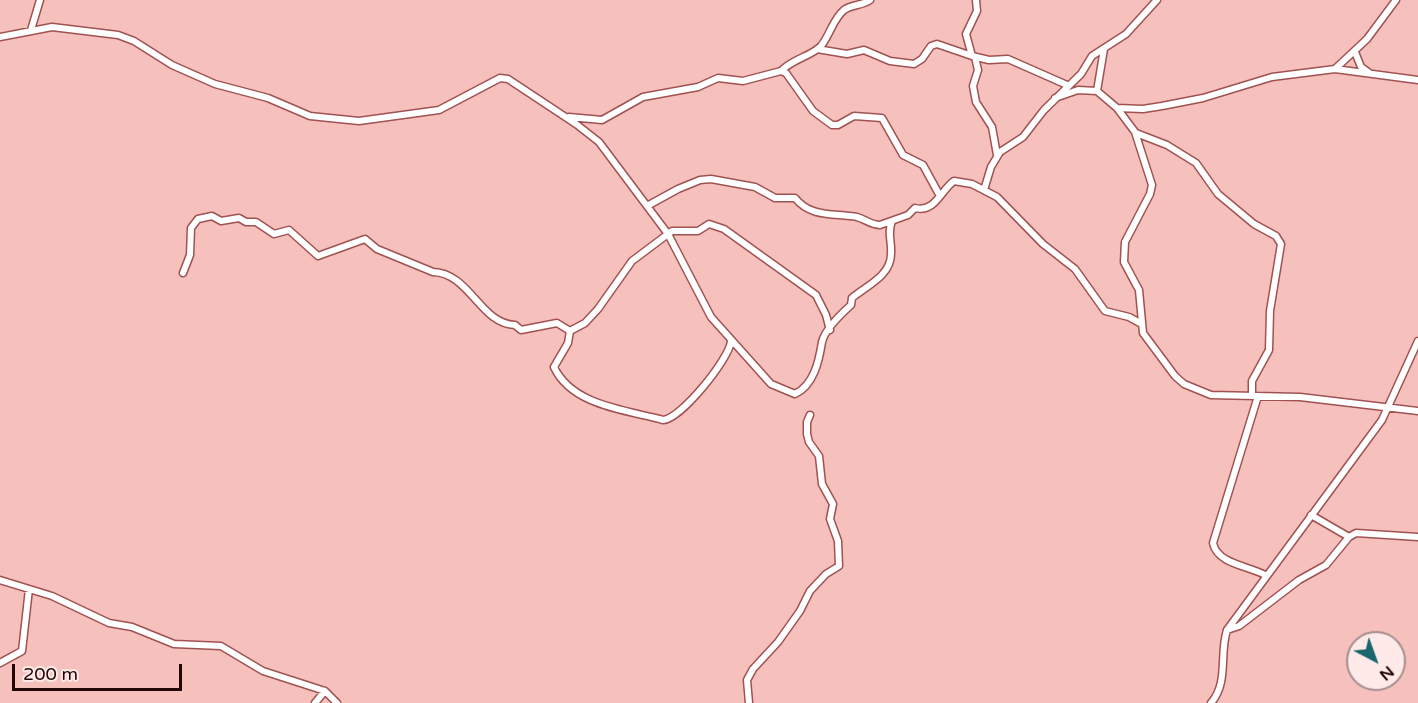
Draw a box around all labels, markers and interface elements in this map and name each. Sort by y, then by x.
north arrow [1346,631,1406,691]
scale bar [15,652,184,690]
text: N [1375,661,1398,685]
text: 200 m [23,663,78,685]

